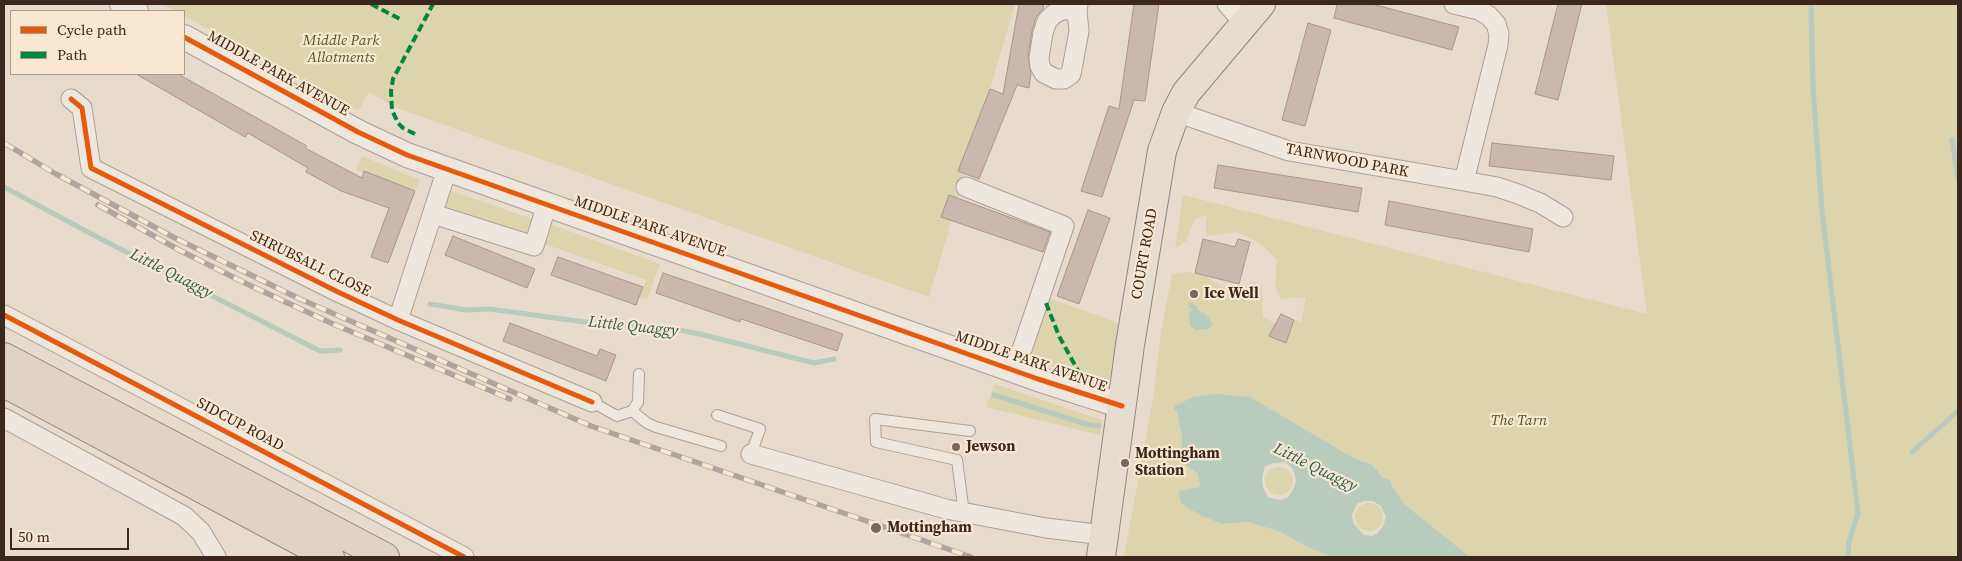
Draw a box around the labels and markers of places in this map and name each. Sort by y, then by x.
place label: Ice Well [1204,285,1259,303]
marker: Ice Well [1188,288,1200,300]
place label: Jewson [966,438,1015,456]
marker: Jewson [950,441,962,453]
place label: Mottingham Station [1135,445,1220,480]
marker: Mottingham Station [1119,457,1131,469]
place label: Mottingham [887,519,972,537]
marker: Mottingham [869,521,883,535]

